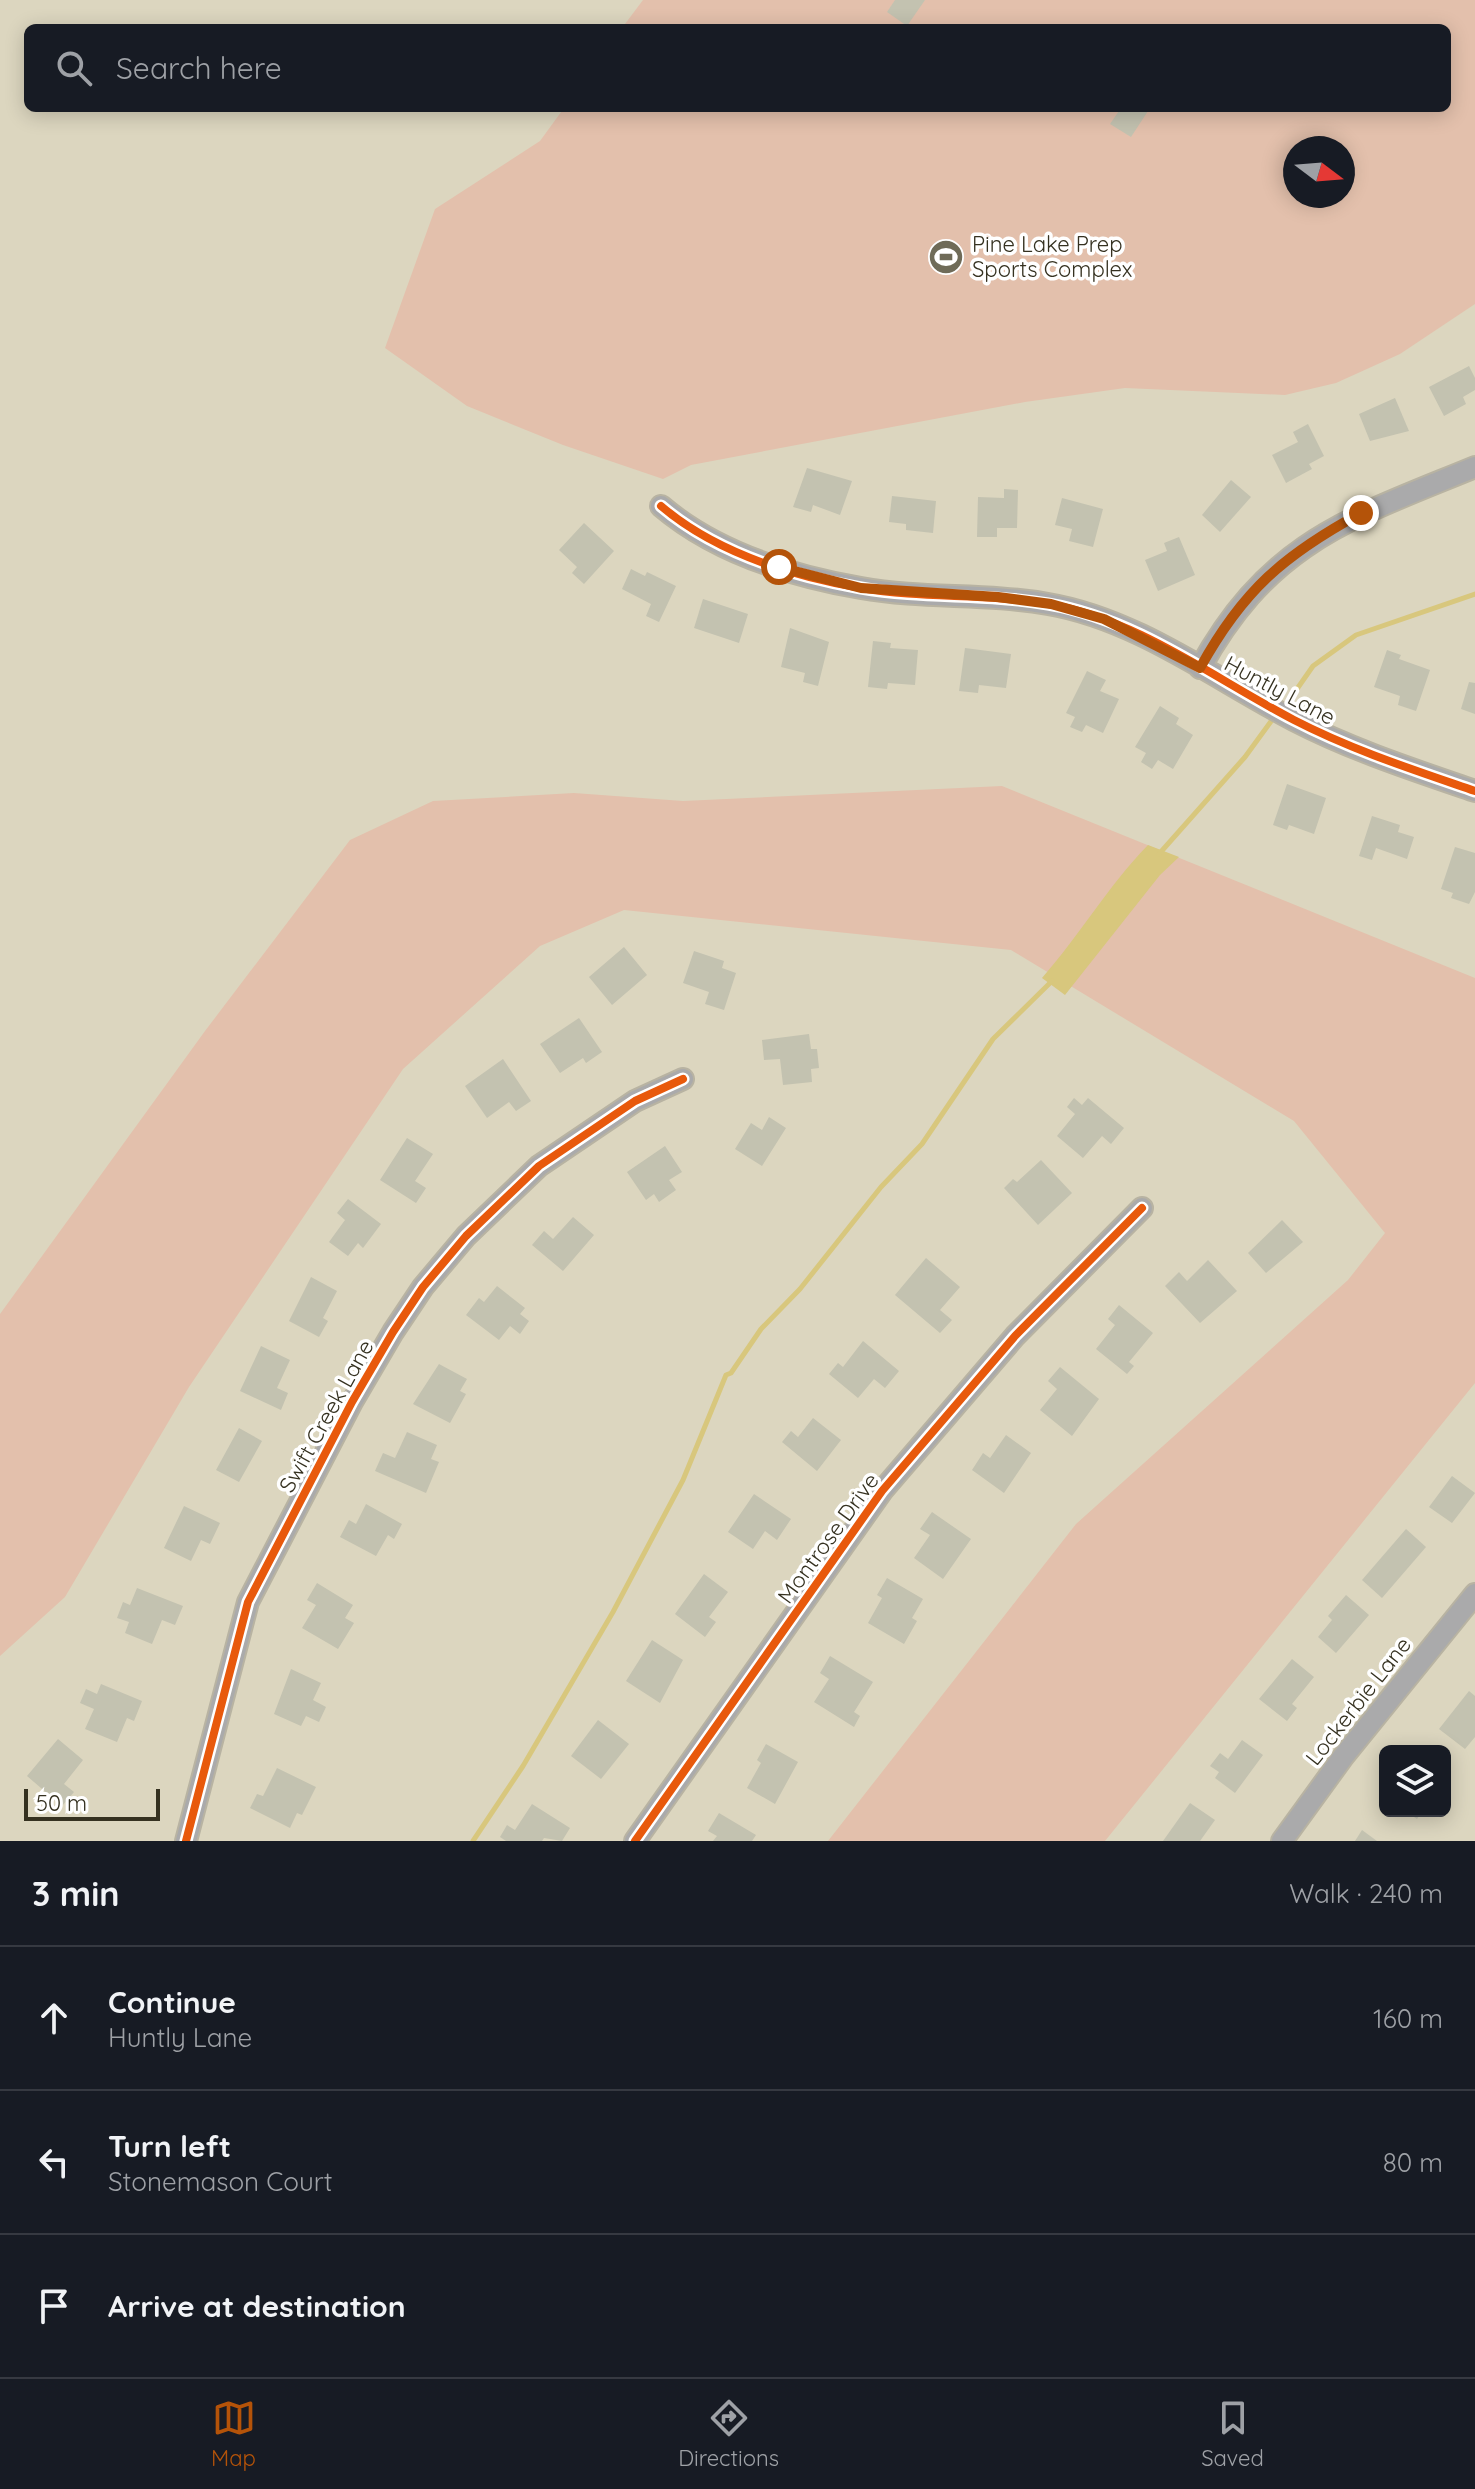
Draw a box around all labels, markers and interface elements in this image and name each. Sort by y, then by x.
search box [24,24,1451,112]
icon: search [52,46,96,90]
text: Search here [116,49,282,87]
north arrow [1283,136,1355,208]
place label: Pine Lake Prep Sports Complex [972,230,1132,283]
sports icon: Pine Lake Prep Sports Complex [927,238,965,276]
route end [1343,495,1379,531]
route start [761,549,797,585]
street label: Huntly Lane [1220,649,1340,731]
street label: Swift Creek Lane [272,1335,380,1497]
street label: Montrose Drive [771,1467,885,1609]
street label: Lockerbie Lane [1299,1631,1417,1771]
map controls [1379,1745,1451,1817]
button: layers [1379,1745,1451,1817]
scale bar [24,1785,160,1821]
text: 50 m [36,1789,87,1817]
text: 3 min [32,1872,119,1915]
text: Walk · 240 m [1289,1877,1443,1910]
text: Continue [108,1983,236,2021]
icon: ahead [32,1996,76,2040]
text: 160 m [1373,2002,1443,2035]
text: Huntly Lane [108,2021,252,2054]
text: Turn left [108,2127,231,2165]
icon: left [32,2140,76,2184]
text: 80 m [1383,2146,1443,2179]
text: Stonemason Court [108,2165,333,2198]
icon: arrive [32,2284,76,2328]
text: Arrive at destination [108,2287,406,2325]
tab: Map [211,2396,256,2472]
tab: Directions [678,2396,779,2472]
tab: Saved [1201,2396,1264,2472]

